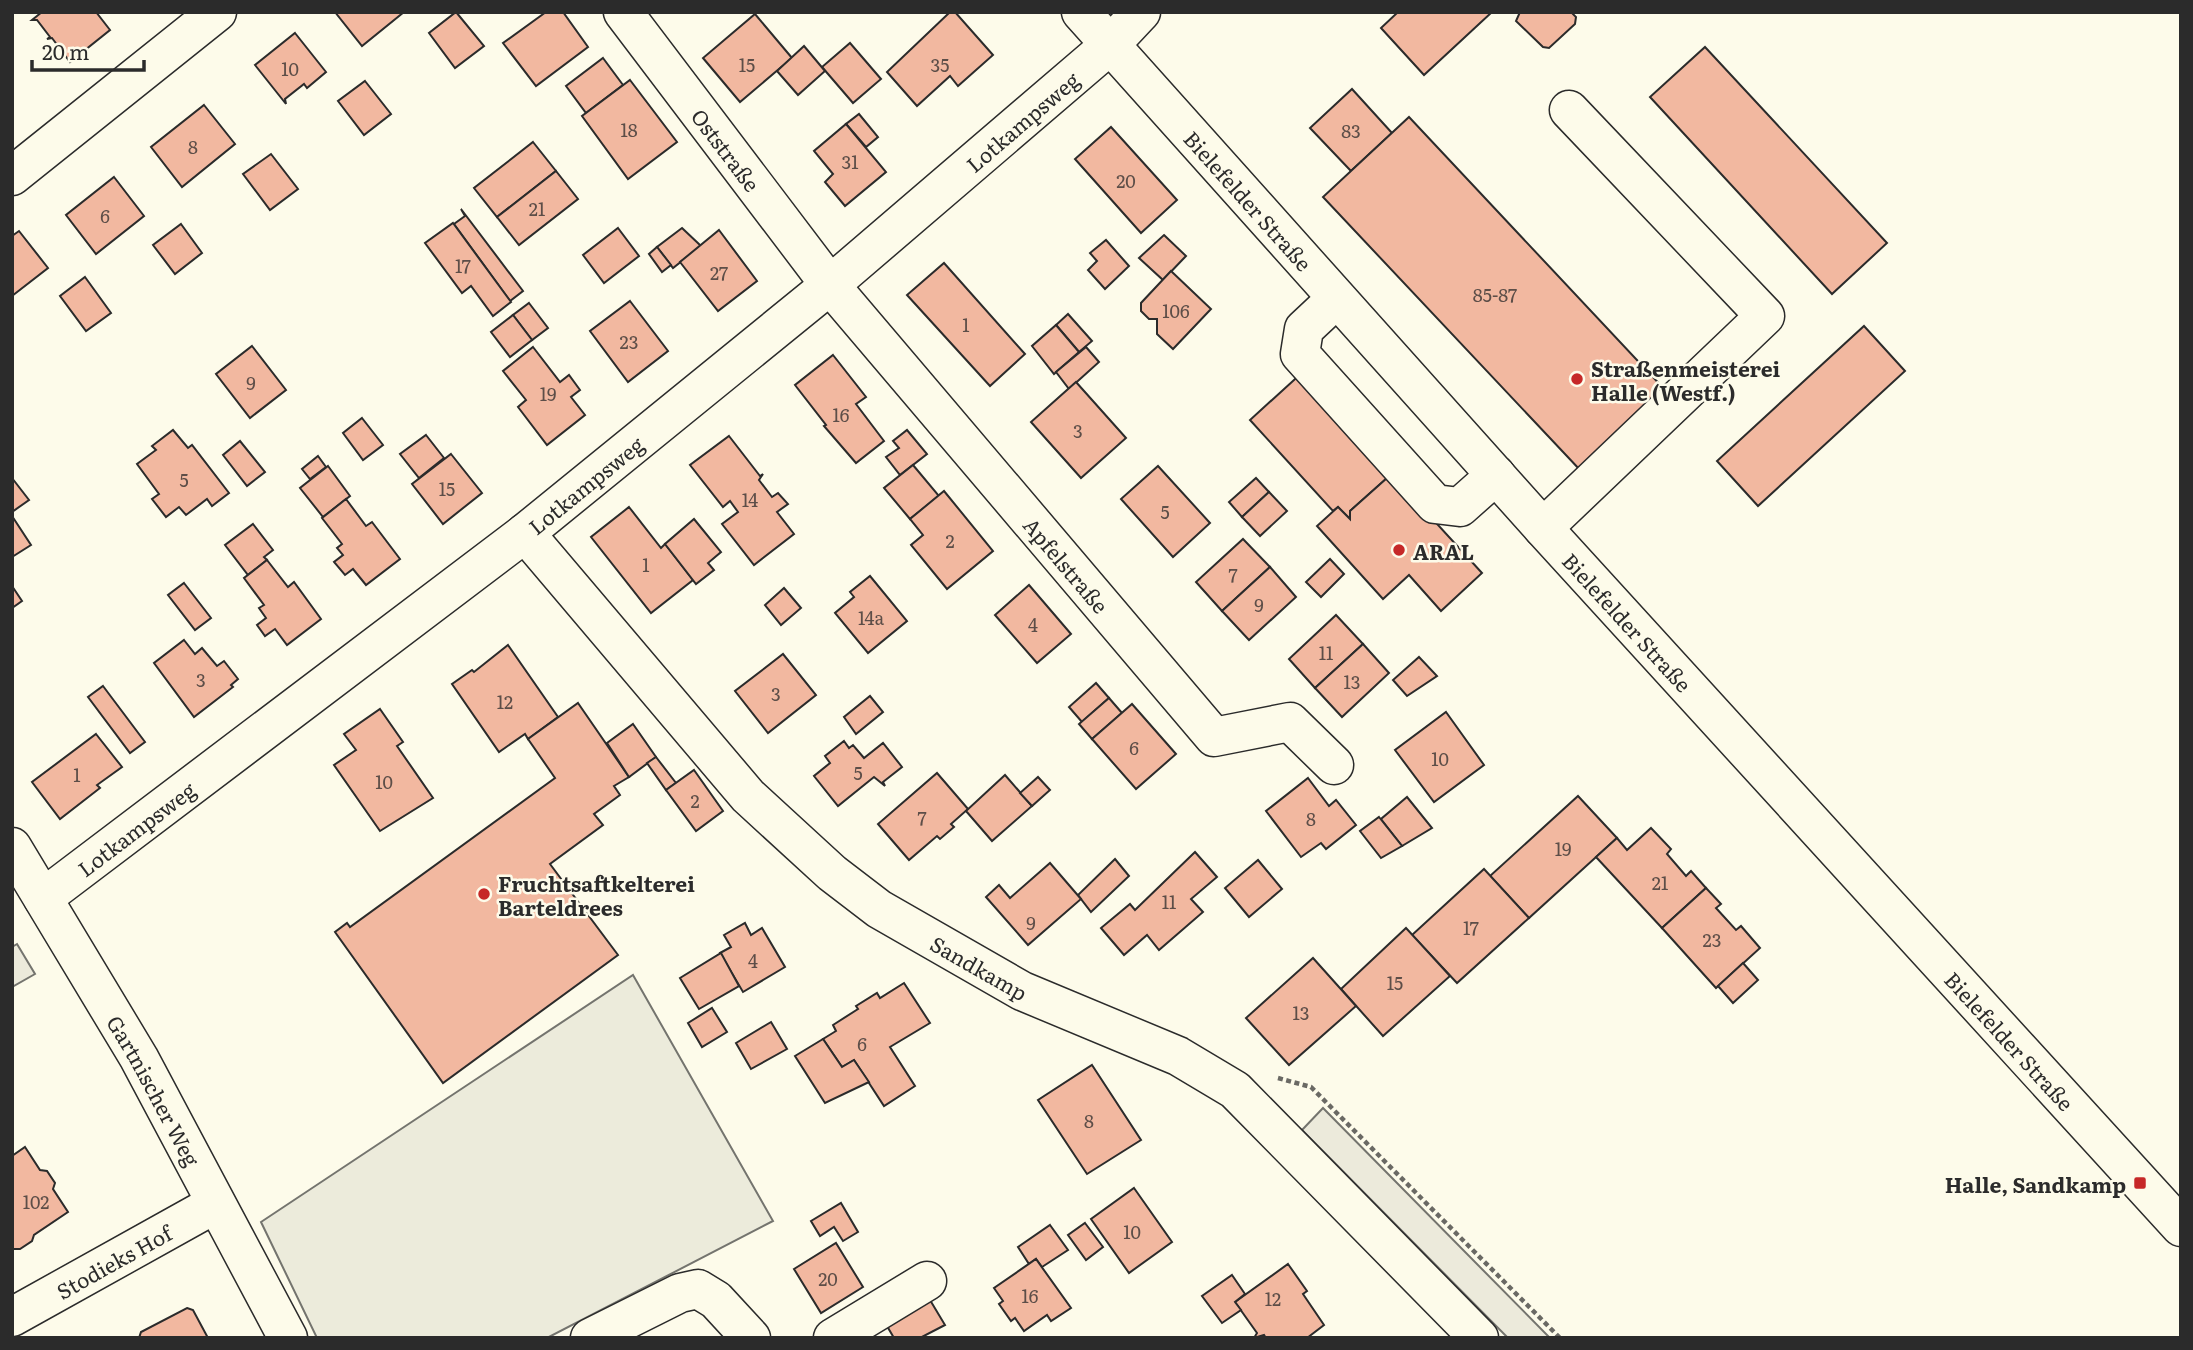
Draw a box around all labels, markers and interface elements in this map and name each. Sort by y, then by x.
scale bar [32,28,144,72]
text: 20 m [42,35,89,66]
house number: 15 [739,51,755,78]
house number: 35 [931,51,949,78]
house number: 10 [281,55,299,82]
street label: Lotkampsweg [958,63,1085,178]
street label: Oststraße [685,101,769,197]
house number: 18 [620,116,638,143]
house number: 83 [1341,117,1361,144]
street label: Bielefelder Straße [1178,123,1320,277]
house number: 8 [188,133,198,160]
house number: 31 [841,148,859,175]
house number: 20 [1116,167,1136,194]
house number: 21 [529,195,545,222]
house number: 6 [100,202,110,229]
house number: 17 [455,252,471,279]
house number: 27 [710,259,728,286]
house number: 85-87 [1473,281,1517,308]
house number: 106 [1162,297,1190,324]
house number: 1 [962,311,970,338]
house number: 23 [620,328,638,355]
place label: Straßenmeisterei Halle (Westf.) [1591,352,1781,407]
house number: 9 [246,369,256,396]
marker: Straßenmeisterei Halle (Westf.) [1569,371,1585,387]
house number: 19 [540,380,556,407]
house number: 16 [833,401,850,428]
house number: 3 [1073,417,1083,444]
street label: Lotkampsweg [521,428,650,541]
house number: 5 [179,466,189,493]
house number: 15 [439,475,455,502]
house number: 14 [742,486,758,513]
house number: 5 [1160,498,1170,525]
street label: Apfelstraße [1017,510,1117,619]
house number: 2 [945,527,955,554]
place label: ARAL [1413,535,1474,566]
marker: ARAL [1391,542,1407,558]
street label: Bielefelder Straße [1556,545,1700,698]
house number: 1 [642,551,650,578]
house number: 7 [1228,561,1238,588]
house number: 9 [1254,591,1264,618]
house number: 14a [858,604,884,631]
house number: 4 [1028,611,1038,638]
house number: 11 [1319,639,1333,666]
house number: 3 [196,666,206,693]
house number: 13 [1343,668,1361,695]
house number: 3 [771,680,781,707]
house number: 12 [497,688,513,715]
house number: 6 [1129,734,1139,761]
house number: 10 [1431,745,1449,772]
house number: 5 [853,759,863,786]
house number: 1 [73,761,81,788]
house number: 10 [375,768,393,795]
street label: Lotkampsweg [70,773,201,883]
house number: 2 [690,787,700,814]
house number: 7 [917,804,927,831]
house number: 8 [1306,805,1316,832]
house number: 19 [1555,835,1571,862]
place label: Fruchtsaftkelterei Barteldrees [498,867,695,922]
house number: 21 [1652,869,1668,896]
marker: Fruchtsaftkelterei Barteldrees [476,886,492,902]
house number: 11 [1162,888,1176,915]
house number: 9 [1026,909,1036,936]
house number: 17 [1463,914,1479,941]
house number: 23 [1703,926,1721,953]
street label: Sandkamp [925,927,1034,1007]
house number: 4 [748,947,758,974]
street label: Bielefelder Straße [1939,964,2082,1117]
house number: 15 [1387,969,1403,996]
house number: 13 [1292,999,1310,1026]
street label: Gartnischer Weg [101,1009,209,1171]
house number: 6 [857,1030,867,1057]
house number: 8 [1084,1107,1094,1134]
place label: Halle, Sandkamp [1945,1168,2126,1199]
marker: Halle, Sandkamp [2132,1175,2148,1191]
house number: 102 [23,1188,49,1215]
street label: Stodieks Hof [50,1215,178,1305]
house number: 10 [1123,1218,1141,1245]
house number: 20 [818,1265,838,1292]
house number: 16 [1022,1282,1039,1309]
house number: 12 [1265,1285,1281,1312]

